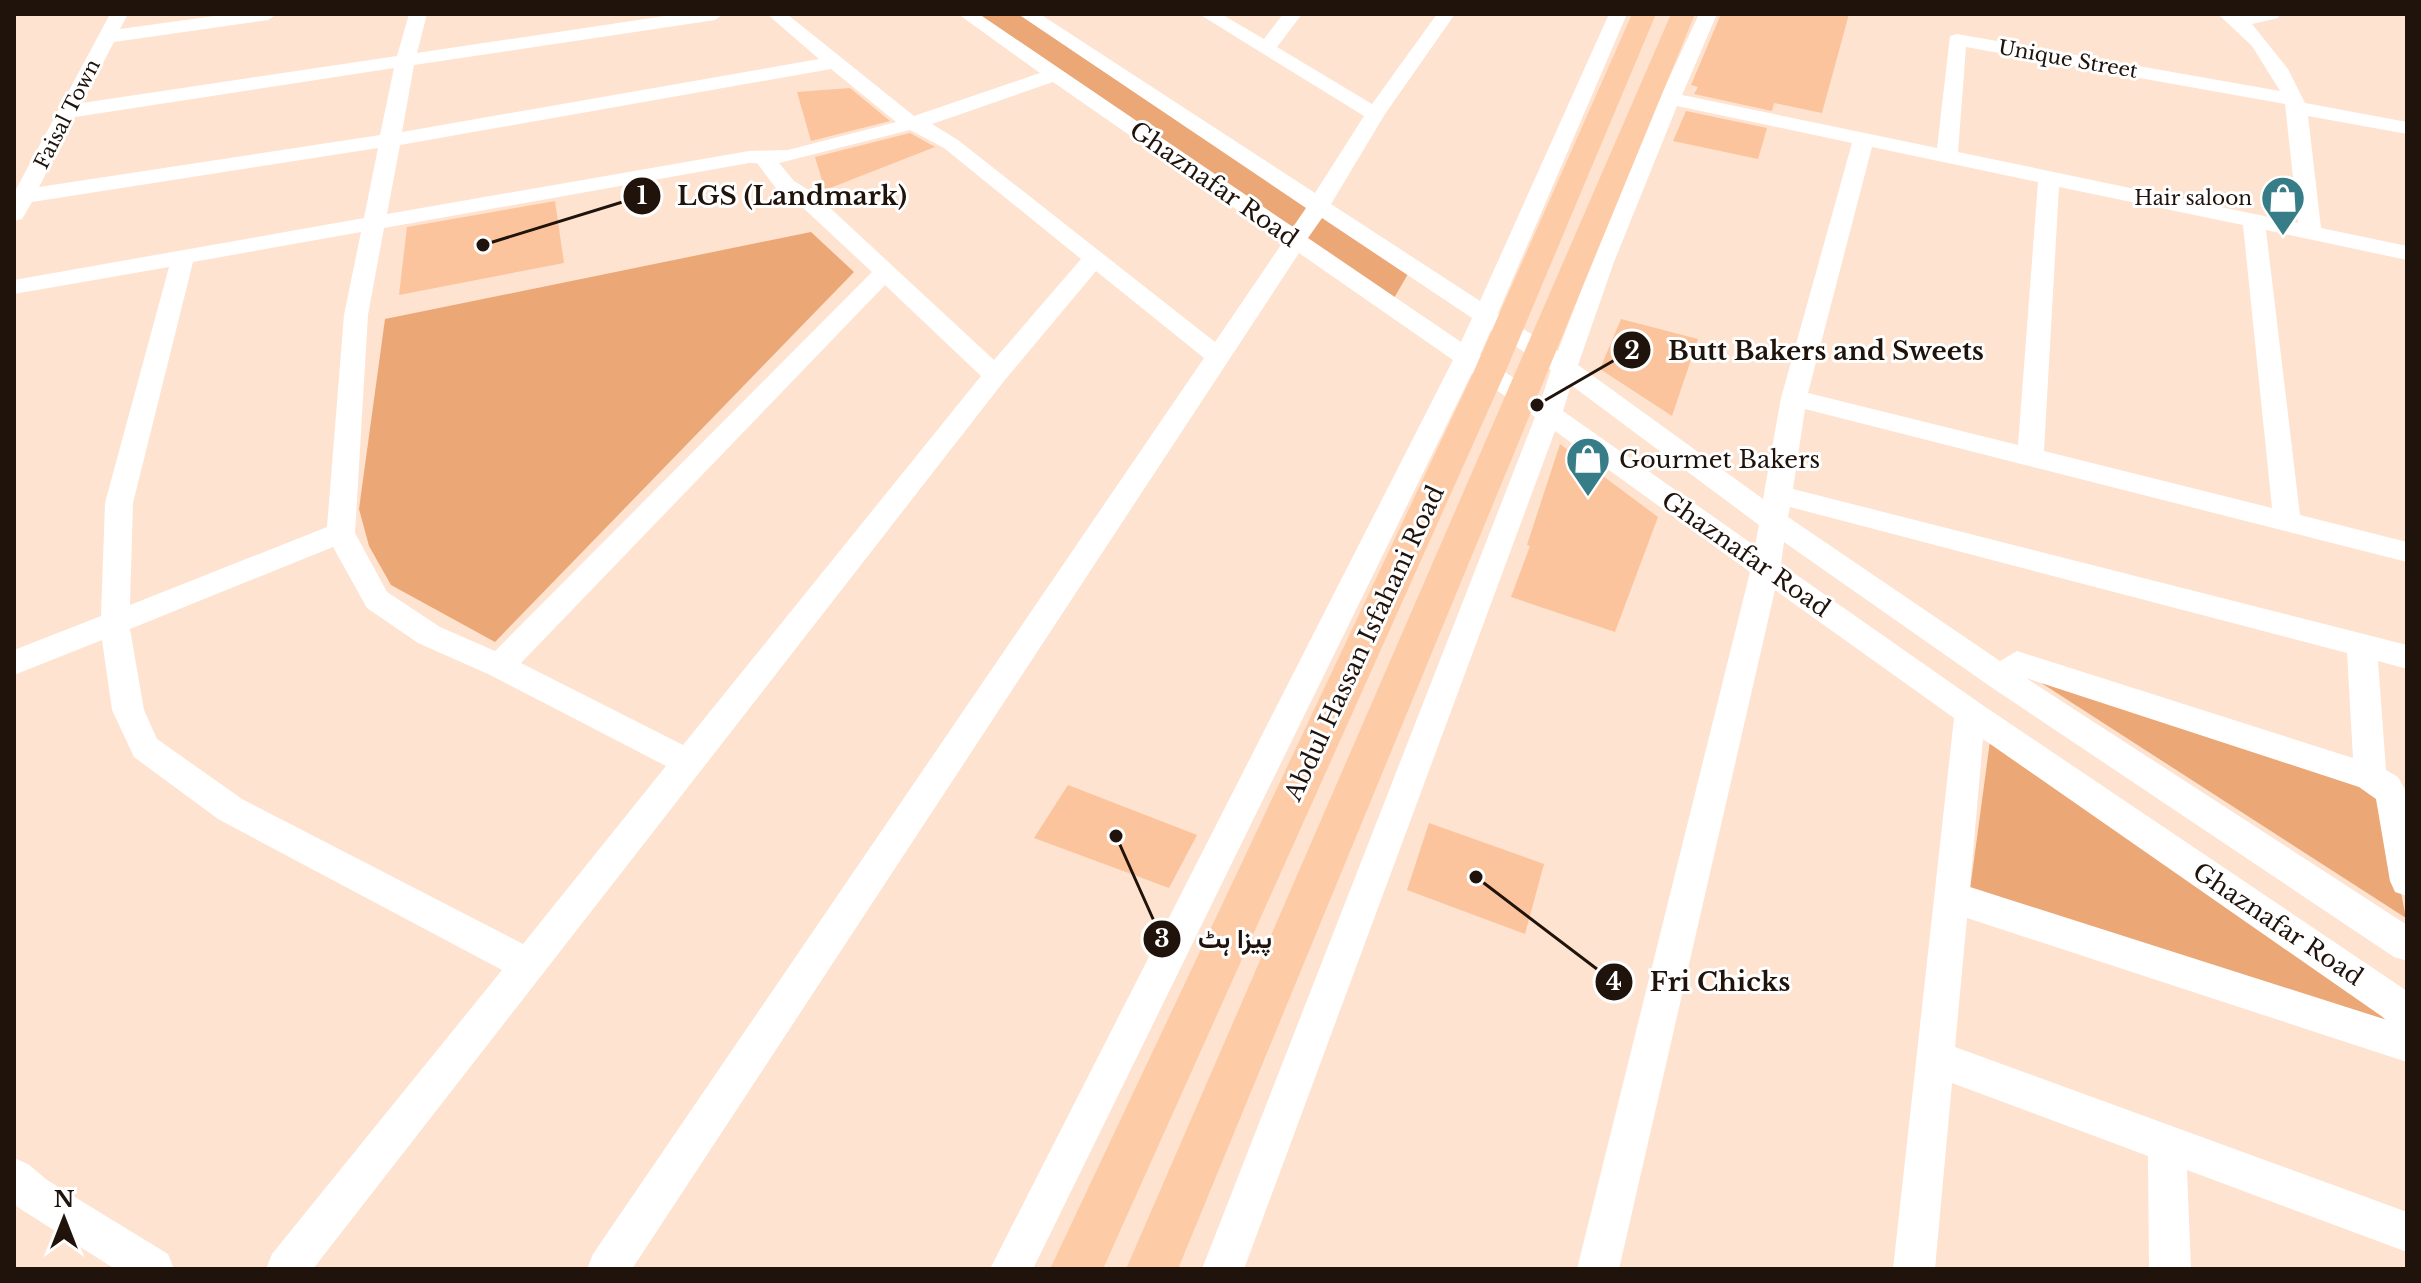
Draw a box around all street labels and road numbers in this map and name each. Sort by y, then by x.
street label: Unique Street [1996,35,2140,83]
street label: Faisal Town [29,55,105,173]
street label: Ghaznafar Road [1124,115,1304,253]
street label: Abdul Hassan Isfahani Road [1278,481,1450,806]
street label: Ghaznafar Road [1656,485,1836,623]
street label: Ghaznafar Road [2188,856,2368,992]

